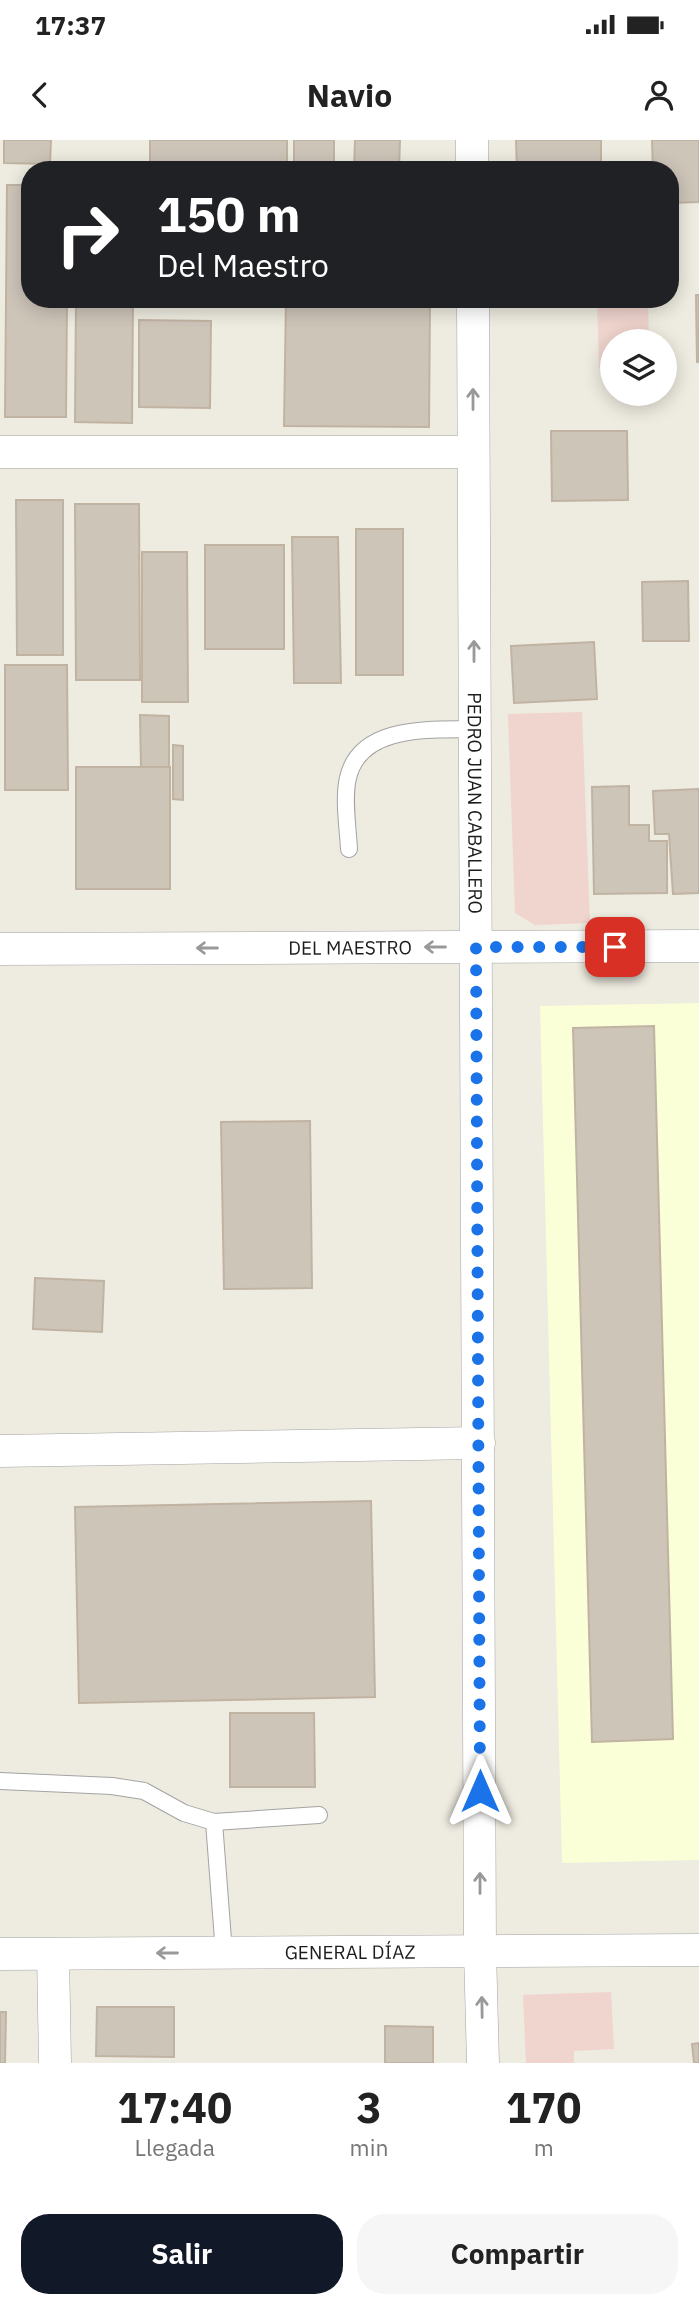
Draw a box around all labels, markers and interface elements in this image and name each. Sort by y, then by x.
text: 17:37 [35,8,106,42]
text: Navio [307,74,392,116]
icon: back [21,76,59,114]
icon: person [640,76,678,114]
text: 150 m [157,182,301,245]
icon: right [42,189,133,280]
text: Del Maestro [157,244,329,286]
map controls [600,329,677,406]
button: layers [600,329,677,406]
one-way arrow [466,388,480,411]
one-way arrow [467,640,481,663]
street label: PEDRO JUAN CABALLERO [463,692,488,914]
pin [585,917,645,977]
icon: arrive [596,928,634,966]
street label: DEL MAESTRO [288,935,412,960]
one-way arrow [424,940,447,954]
one-way arrow [196,941,219,955]
position arrow [443,1754,517,1828]
one-way arrow [473,1872,487,1895]
street label: GENERAL DÍAZ [285,1940,415,1964]
one-way arrow [156,1946,179,1960]
one-way arrow [475,1996,488,2019]
text: 17:40 [117,2080,232,2135]
text: 3 [356,2080,382,2135]
text: 170 [506,2080,582,2135]
text: Llegada [135,2132,215,2162]
text: min [350,2132,388,2162]
text: m [534,2132,554,2162]
button: Salir [21,2214,343,2294]
button: Compartir [357,2214,678,2294]

